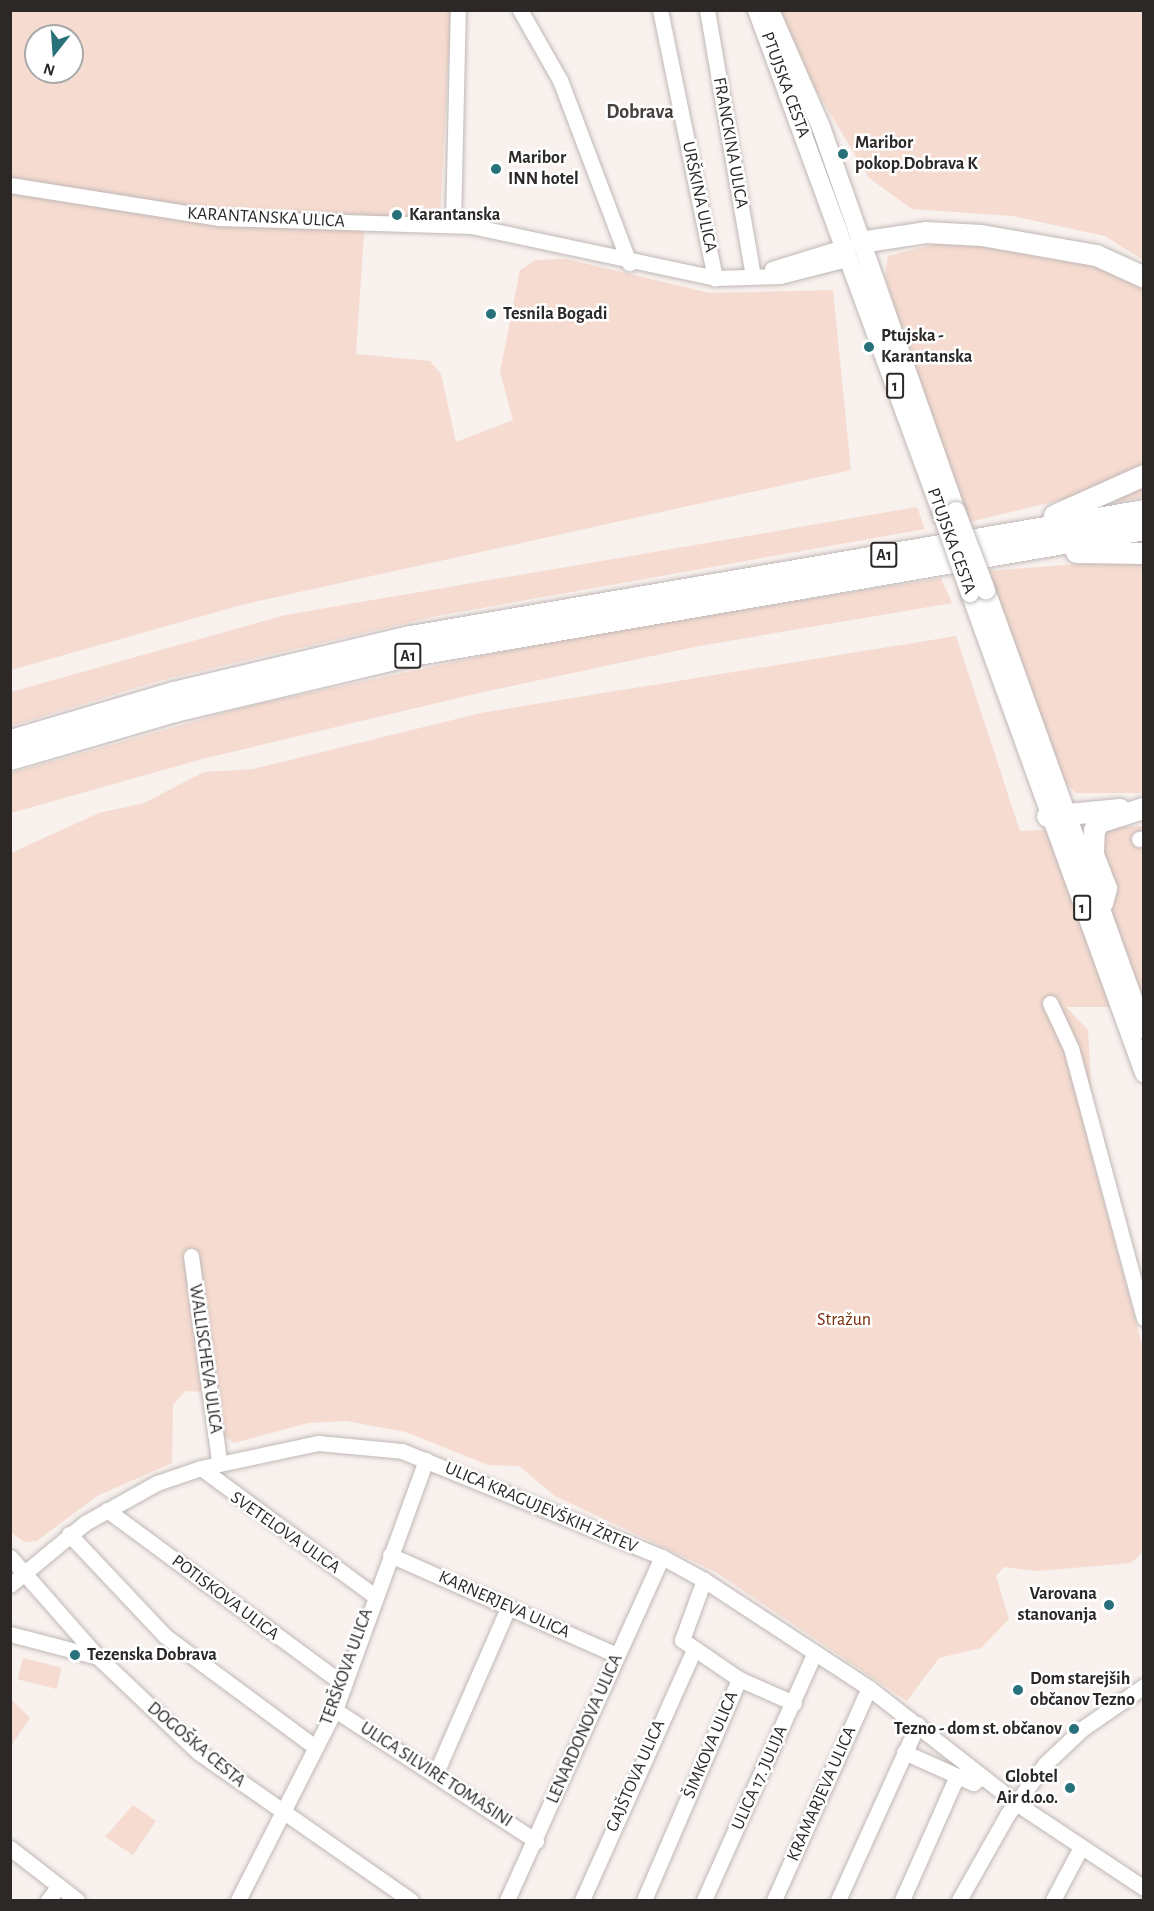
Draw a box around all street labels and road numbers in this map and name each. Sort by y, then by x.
street label: PTUJSKA CESTA [756,29,814,141]
street label: FRANCKINA ULICA [708,76,752,210]
street label: URŠKINA ULICA [677,139,721,255]
street label: KARANTANSKA ULICA [187,203,345,233]
road number: 1 [886,373,904,399]
street label: PTUJSKA CESTA [922,485,980,597]
road number: A1 [869,542,899,568]
road number: A1 [393,643,423,669]
road number: 1 [1073,895,1091,921]
street label: WALLISCHEVA ULICA [184,1283,226,1435]
street label: ULICA KRAGUJEVŠKIH ŽRTEV [441,1458,641,1558]
street label: SVETELOVA ULICA [226,1487,344,1579]
street label: POTISKOVA ULICA [167,1551,283,1645]
street label: KARNERJEVA ULICA [435,1566,573,1644]
street label: TERŠKOVA ULICA [316,1606,378,1728]
street label: LENARDONOVA ULICA [542,1651,628,1807]
street label: ŠIMKOVA ULICA [679,1688,743,1802]
street label: DOGOŠKA CESTA [143,1698,249,1792]
street label: GAJŠTOVA ULICA [602,1717,670,1835]
street label: ULICA SILVIRE TOMASINI [356,1718,516,1832]
street label: ULICA 17. JULIJA [727,1722,793,1834]
street label: KRAMARJEVA ULICA [783,1723,861,1865]

